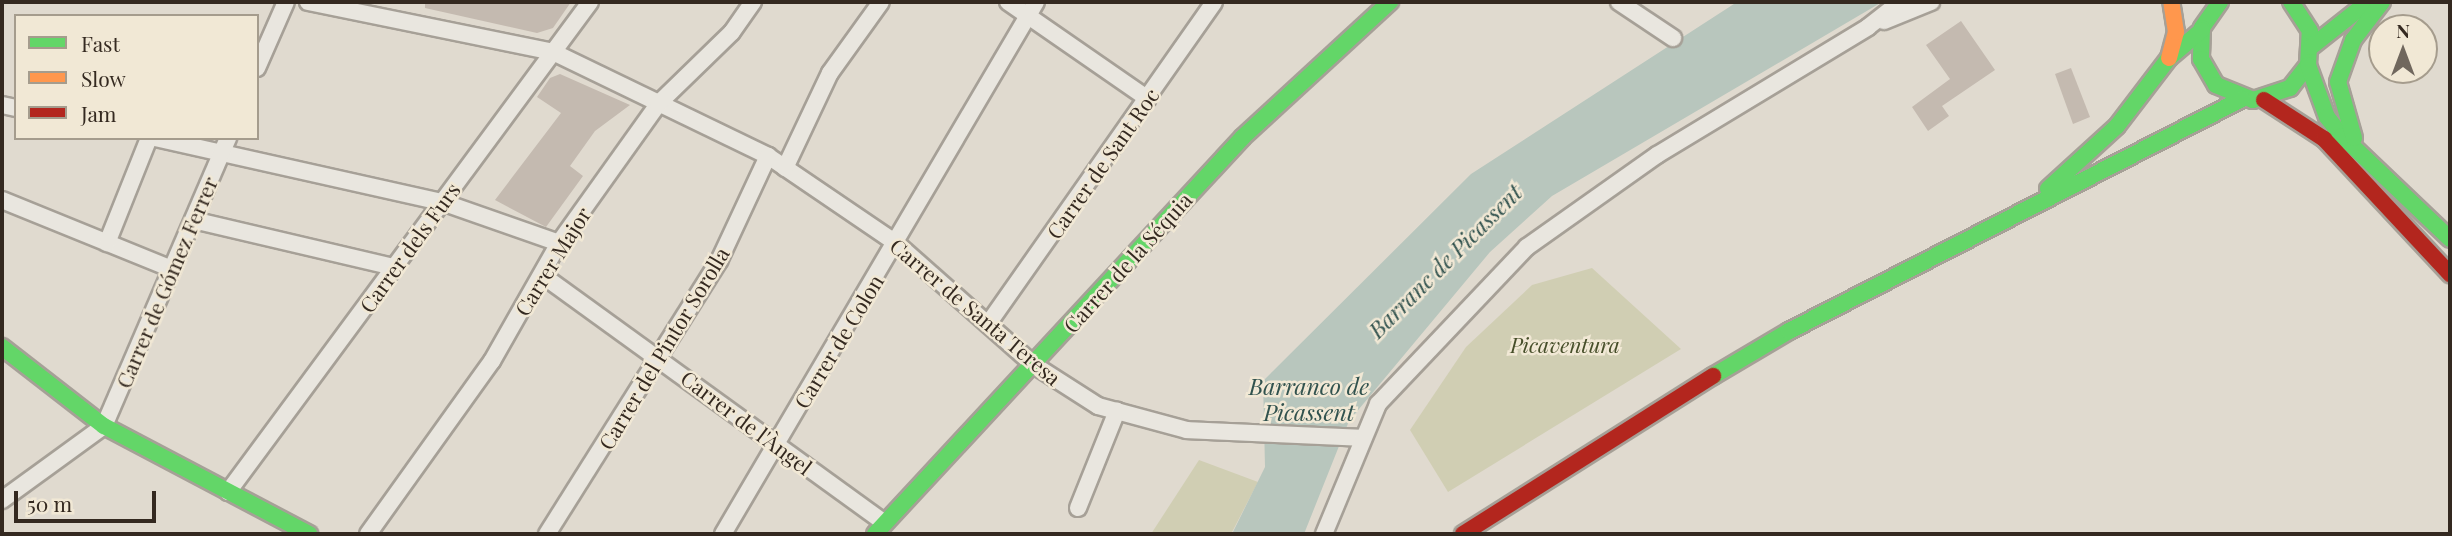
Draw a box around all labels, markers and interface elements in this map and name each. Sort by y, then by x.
legend [14,14,259,140]
north arrow [2368,14,2438,84]
text: N [2396,17,2410,43]
text: Fast [81,29,120,57]
text: Slow [81,64,126,92]
street label: Carrer de Sant Roc [1040,83,1164,243]
text: Jam [81,99,117,127]
street label: Carrer de Gómez Ferrer [110,172,222,392]
street label: Carrer dels Furs [353,177,465,317]
water label: Barranc de Picassent [1362,178,1528,344]
street label: Carrer de la Séquia [1057,186,1197,338]
street label: Carrer Major [509,202,595,320]
street label: Carrer de Santa Teresa [885,232,1067,390]
street label: Carrer del Pintor Sorolla [592,242,734,454]
street label: Carrer de Colon [788,269,888,413]
park label: Picaventura [1510,331,1620,357]
street label: Carrer de l'Àngel [676,364,818,480]
water label: Barranco de Picassent [1249,372,1369,426]
scale bar [18,476,159,520]
text: 50 m [27,489,72,517]

